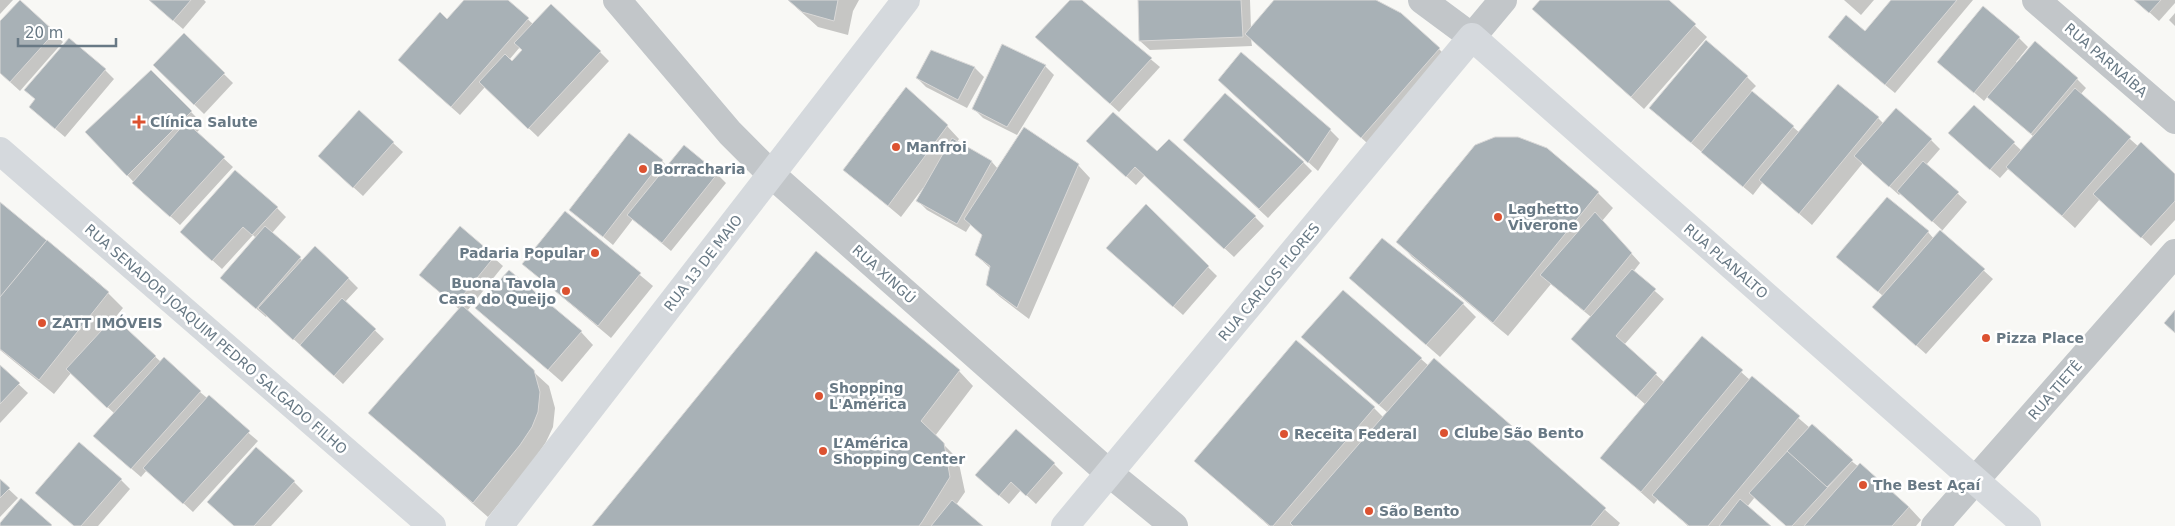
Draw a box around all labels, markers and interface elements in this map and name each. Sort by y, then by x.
scale bar [18,15,115,47]
street label: RUA PARNAÍBA [2061,20,2151,100]
text: 20 m [25,24,63,42]
place label: Clínica Salute [150,114,258,130]
marker: Clínica Salute [132,115,146,129]
place label: Manfroi [906,139,967,155]
marker: Manfroi [890,141,902,153]
place label: Borracharia [653,161,745,177]
marker: Borracharia [637,163,649,175]
place label: Laghetto Viverone [1508,201,1579,233]
marker: Laghetto Viverone [1492,211,1504,223]
street label: RUA 13 DE MAIO [661,212,745,314]
street label: RUA CARLOS FLORES [1215,220,1323,344]
street label: RUA PLANALTO [1681,220,1771,302]
street label: RUA SENADOR JOAQUIM PEDRO SALGADO FILHO [82,221,350,457]
street label: RUA XINGÚ [849,241,919,306]
place label: Padaria Popular [459,245,585,261]
marker: Padaria Popular [589,247,601,259]
place label: Buona Tavola Casa do Queijo [439,275,556,307]
marker: Buona Tavola Casa do Queijo [560,285,572,297]
place label: ZATT IMÓVEIS [52,314,163,331]
marker: ZATT IMÓVEIS [36,317,48,329]
place label: Pizza Place [1996,330,2084,346]
marker: Pizza Place [1980,332,1992,344]
street label: RUA TIETÊ [2024,357,2085,423]
place label: Shopping L'América [829,380,907,412]
marker: Shopping L'América [813,390,825,402]
place label: Clube São Bento [1454,425,1584,441]
place label: Receita Federal [1294,426,1417,442]
marker: Clube São Bento [1438,427,1450,439]
marker: Receita Federal [1278,428,1290,440]
place label: L’América Shopping Center [833,435,965,467]
marker: L’América Shopping Center [817,445,829,457]
place label: The Best Açaí [1873,477,1982,493]
marker: The Best Açaí [1857,479,1869,491]
place label: São Bento [1379,503,1460,519]
marker: São Bento [1363,505,1375,517]

